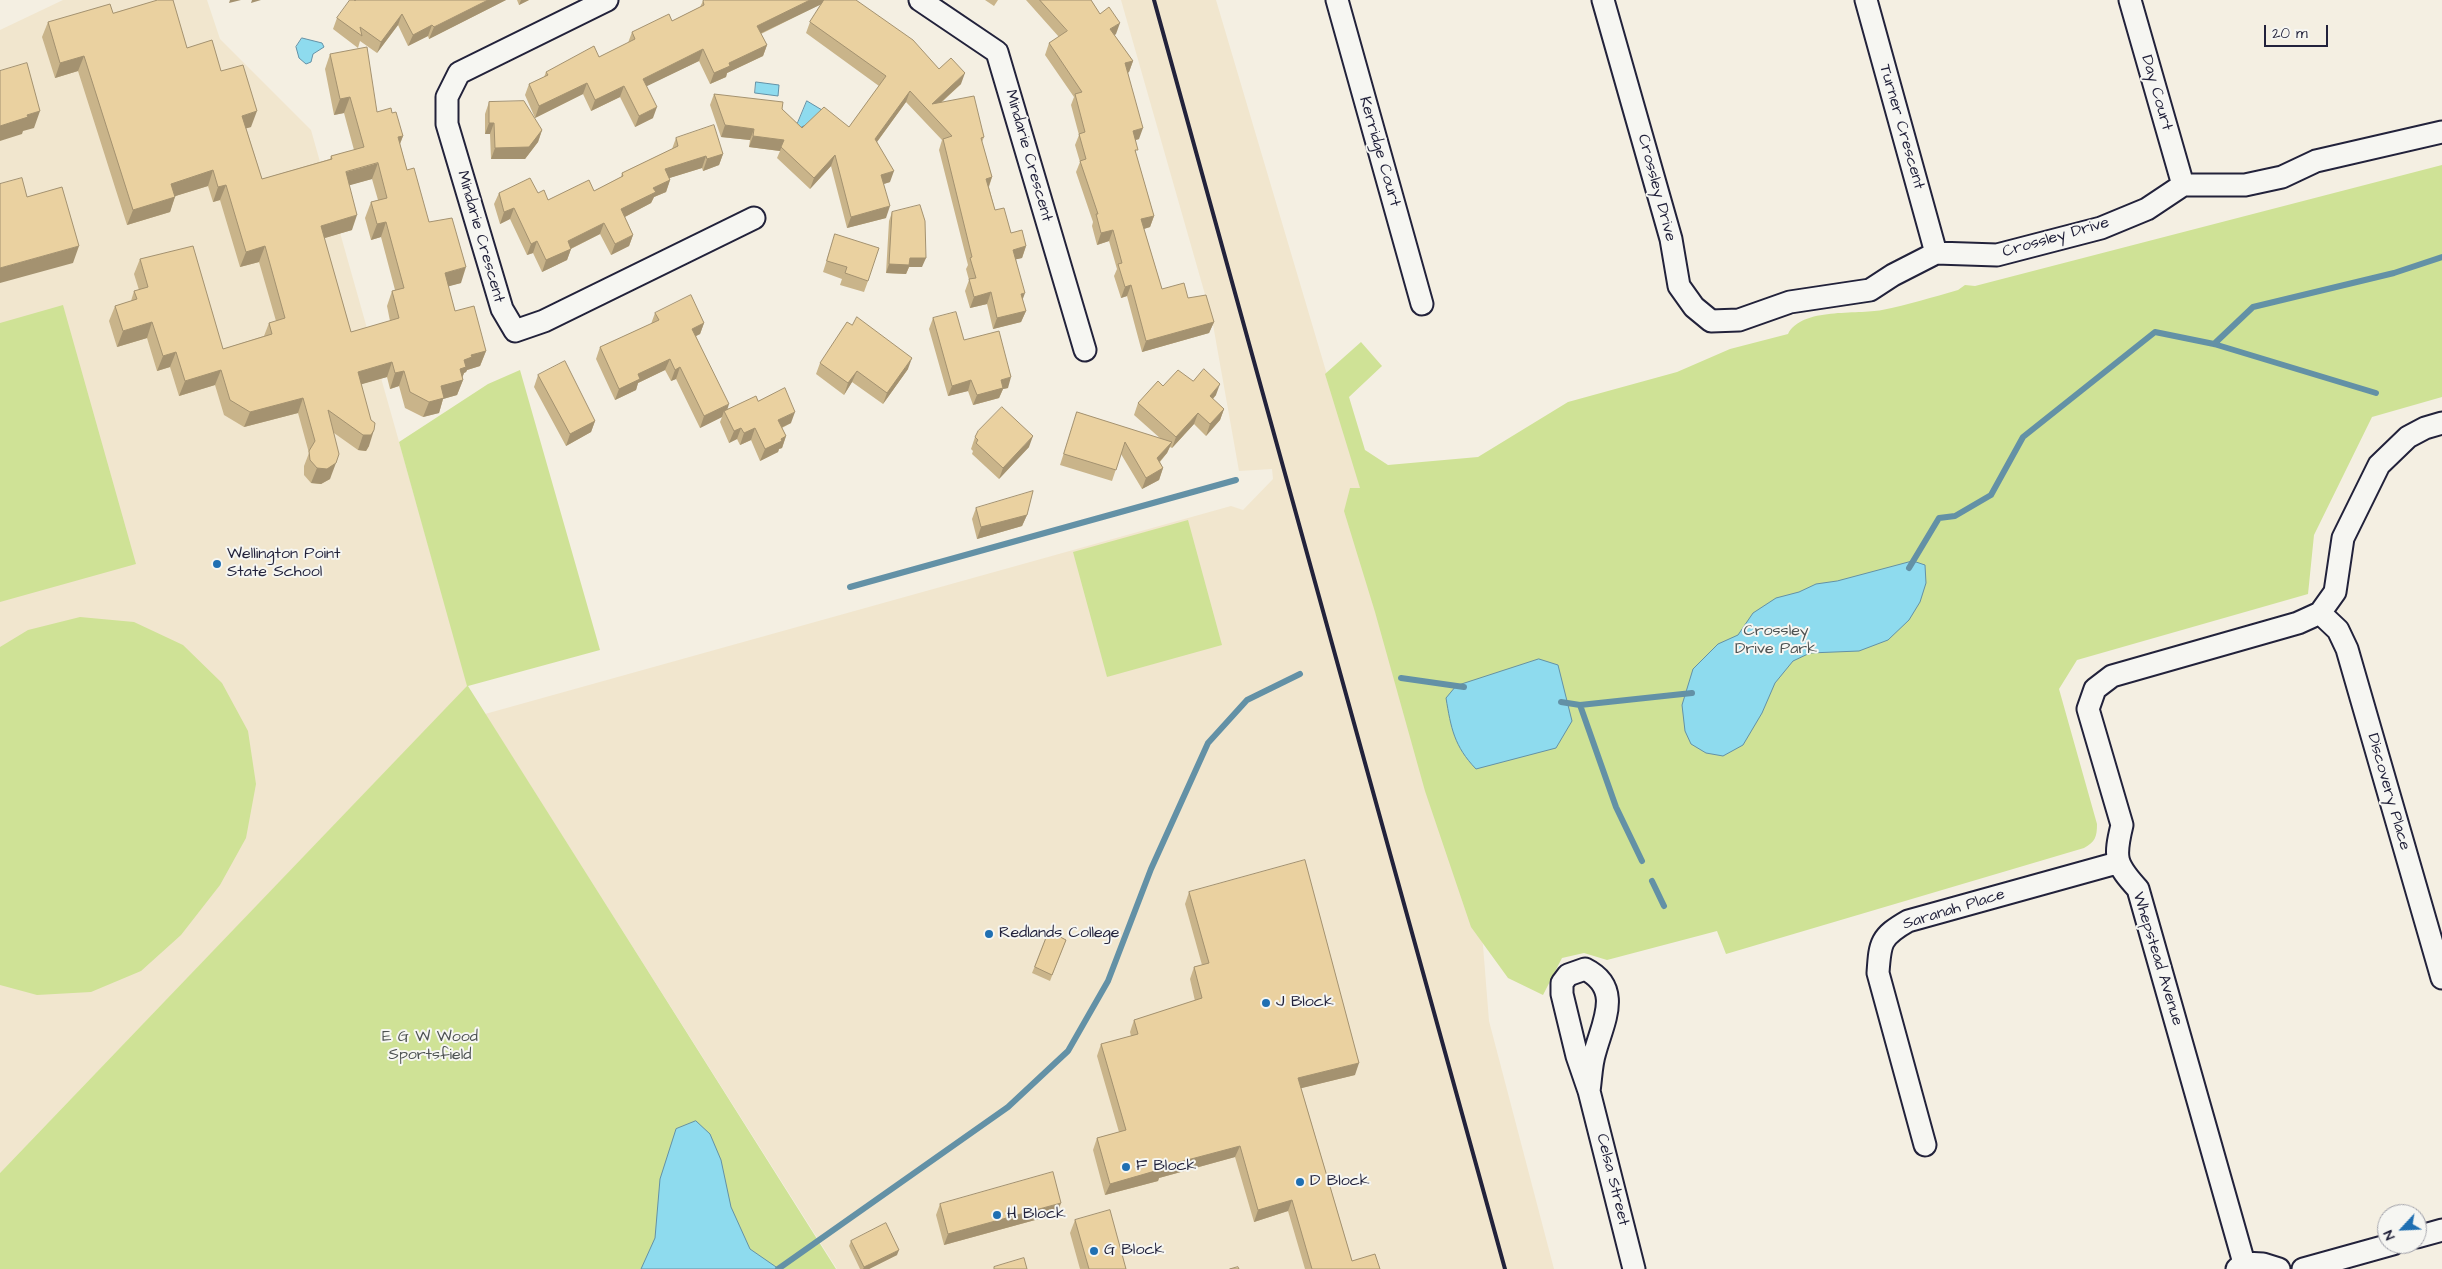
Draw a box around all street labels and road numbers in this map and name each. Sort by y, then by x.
street label: Day Court [2136,53,2176,133]
street label: Turner Crescent [1874,62,1928,192]
street label: Mindarie Crescent [1000,88,1056,224]
street label: Kerridge Court [1354,95,1404,209]
street label: Crossley Drive [1632,132,1680,244]
street label: Mindarie Crescent [452,169,508,305]
street label: Crossley Drive [2000,214,2112,262]
street label: Discovery Place [2362,731,2414,853]
street label: Saranah Place [1901,885,2007,935]
street label: Whepstead Avenue [2128,890,2186,1028]
street label: Celsa Street [1591,1132,1633,1228]

